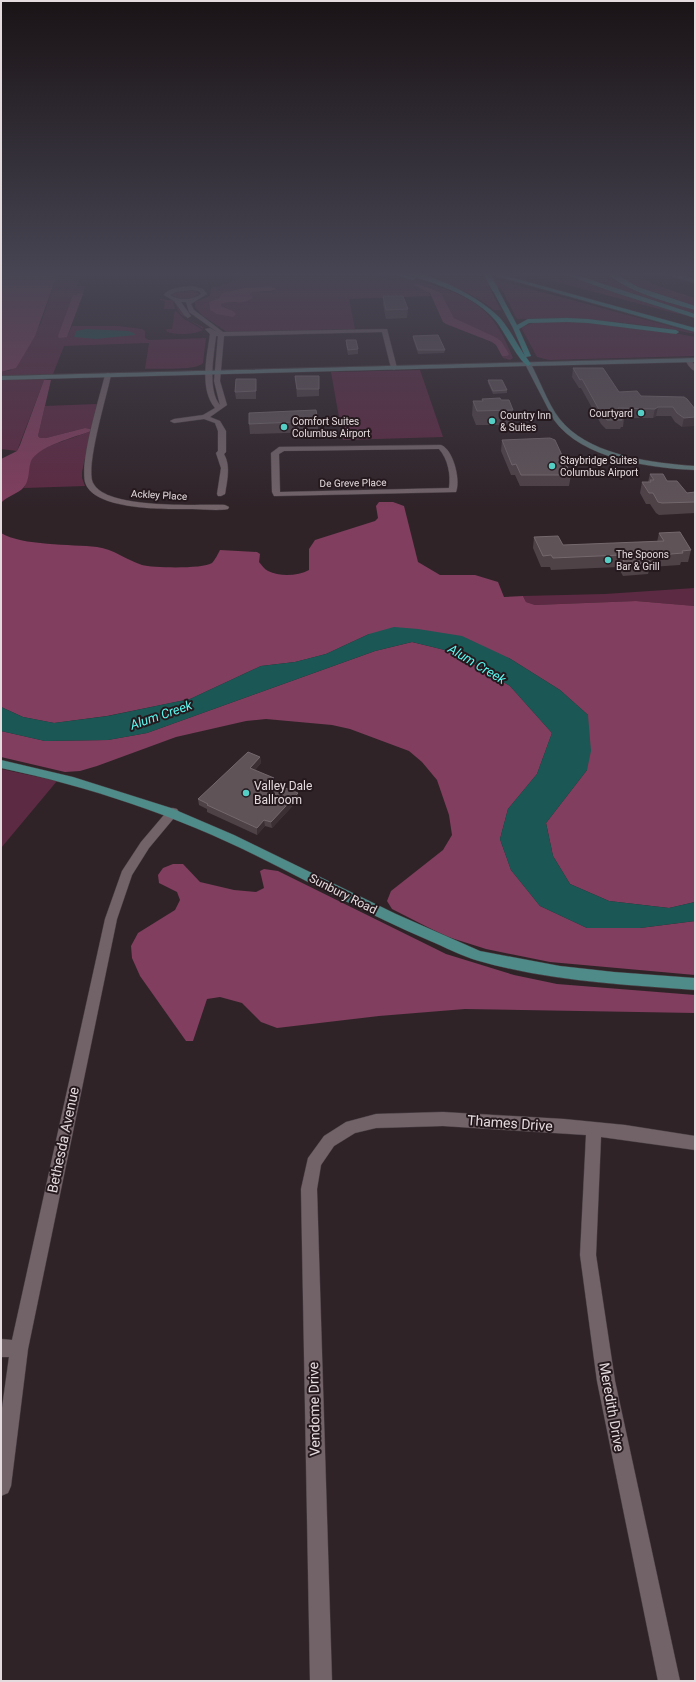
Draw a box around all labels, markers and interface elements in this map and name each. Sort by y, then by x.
place label: Courtyard [589,408,633,419]
marker: Courtyard [636,408,646,418]
place label: Country Inn & Suites [500,410,551,433]
place label: Comfort Suites Columbus Airport [292,416,370,439]
marker: Country Inn & Suites [487,416,497,426]
marker: Comfort Suites Columbus Airport [279,422,289,432]
place label: Staybridge Suites Columbus Airport [560,455,638,478]
marker: Staybridge Suites Columbus Airport [547,461,557,471]
street label: De Greve Place [319,477,387,489]
street label: Ackley Place [131,488,187,502]
place label: The Spoons Bar & Grill [616,549,669,572]
marker: The Spoons Bar & Grill [603,555,613,565]
water label: Alum Creek [445,640,509,687]
water label: Alum Creek [127,697,195,733]
place label: Valley Dale Ballroom [254,779,312,807]
marker: Valley Dale Ballroom [241,788,251,798]
street label: Sunbury Road [307,871,379,917]
street label: Bethesda Avenue [44,1086,82,1194]
street label: Thames Drive [467,1112,553,1134]
street label: Meredith Drive [596,1361,628,1453]
street label: Vendome Drive [305,1362,323,1456]

